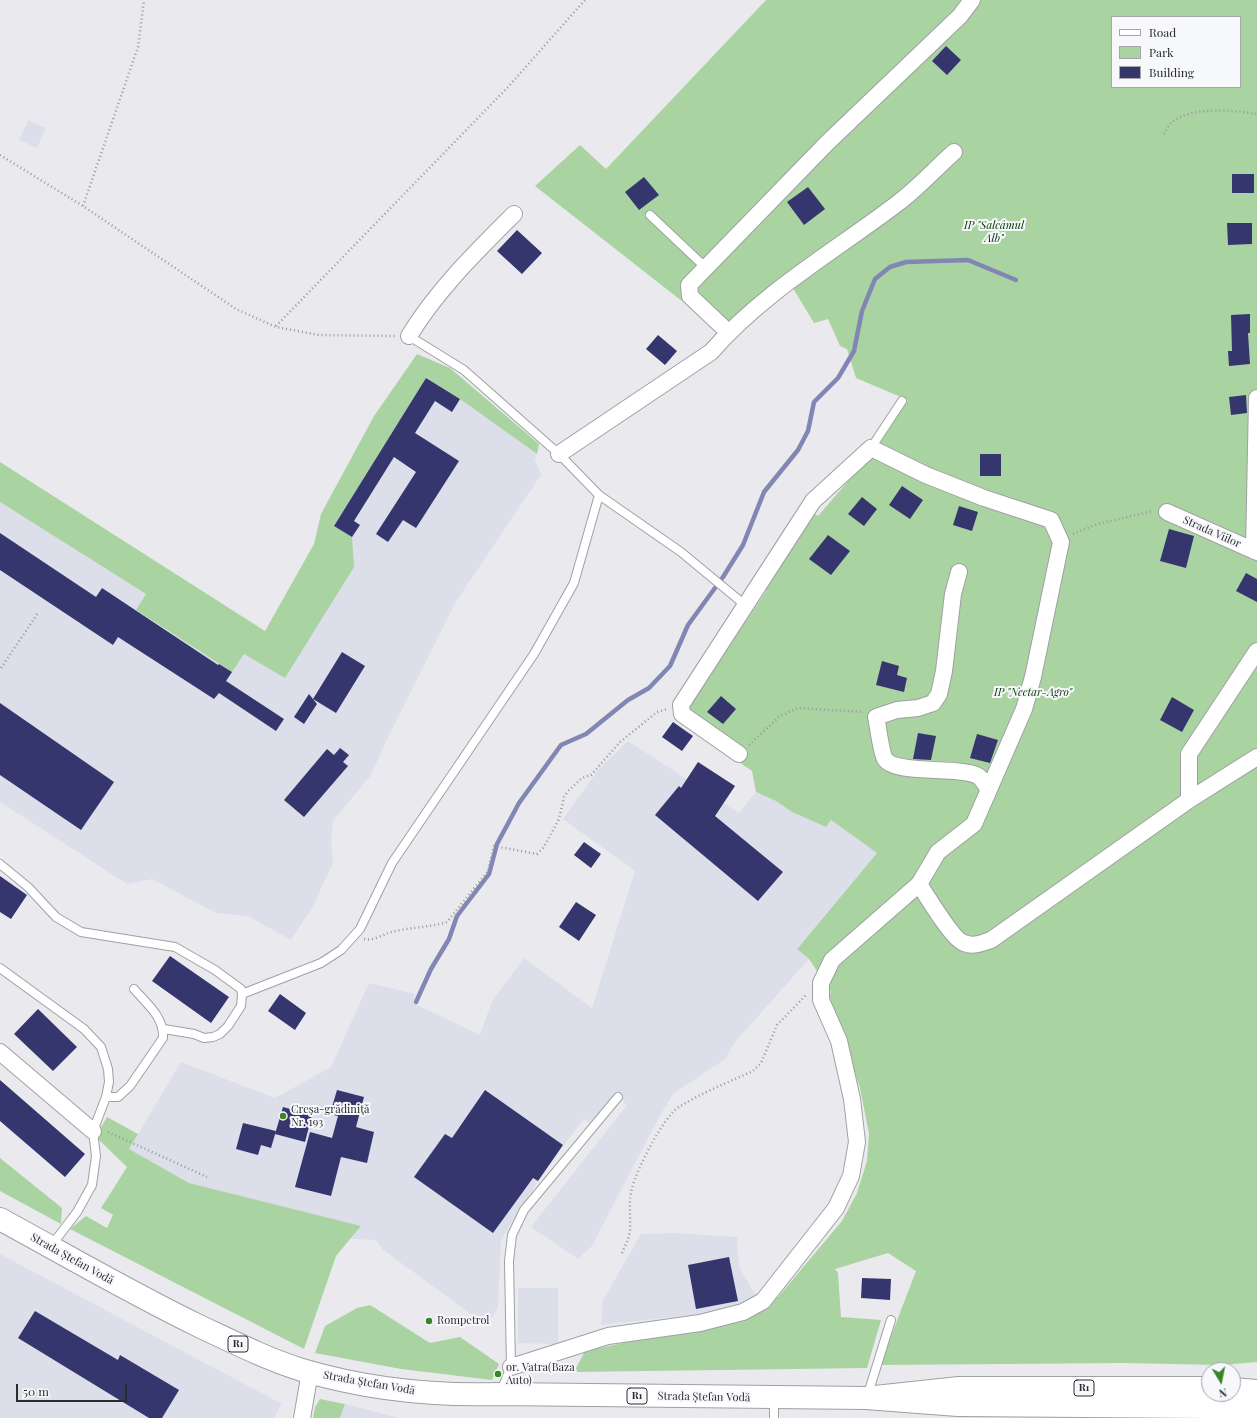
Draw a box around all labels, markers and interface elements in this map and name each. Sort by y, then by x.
legend [1111,16,1241,88]
text: Road [1149,24,1176,40]
text: Park [1149,44,1174,60]
text: Building [1149,64,1194,80]
park label: IP "Salcâmul Alb" [964,219,1024,245]
street label: Strada Viilor [1181,513,1243,551]
park label: IP "Nectar-Agro" [994,686,1072,700]
place label: Creşa-grădiniţă Nr. 193 [291,1103,370,1129]
marker: Creşa-grădiniţă Nr. 193 [278,1111,288,1121]
street label: Strada Ștefan Vodă [28,1231,116,1287]
place label: Rompetrol [437,1314,490,1328]
marker: Rompetrol [424,1316,434,1326]
road number: R1 [228,1336,248,1352]
place label: or. Vatra(Baza Auto) [506,1361,575,1387]
north arrow [1201,1362,1241,1402]
street label: Strada Ștefan Vodă [322,1368,416,1398]
marker: or. Vatra(Baza Auto) [493,1369,503,1379]
scale bar [18,1376,129,1402]
road number: R1 [1074,1380,1094,1396]
text: 50 m [23,1383,49,1399]
text: N [1218,1385,1228,1401]
road number: R1 [627,1388,647,1404]
street label: Strada Ștefan Vodă [657,1390,751,1404]

